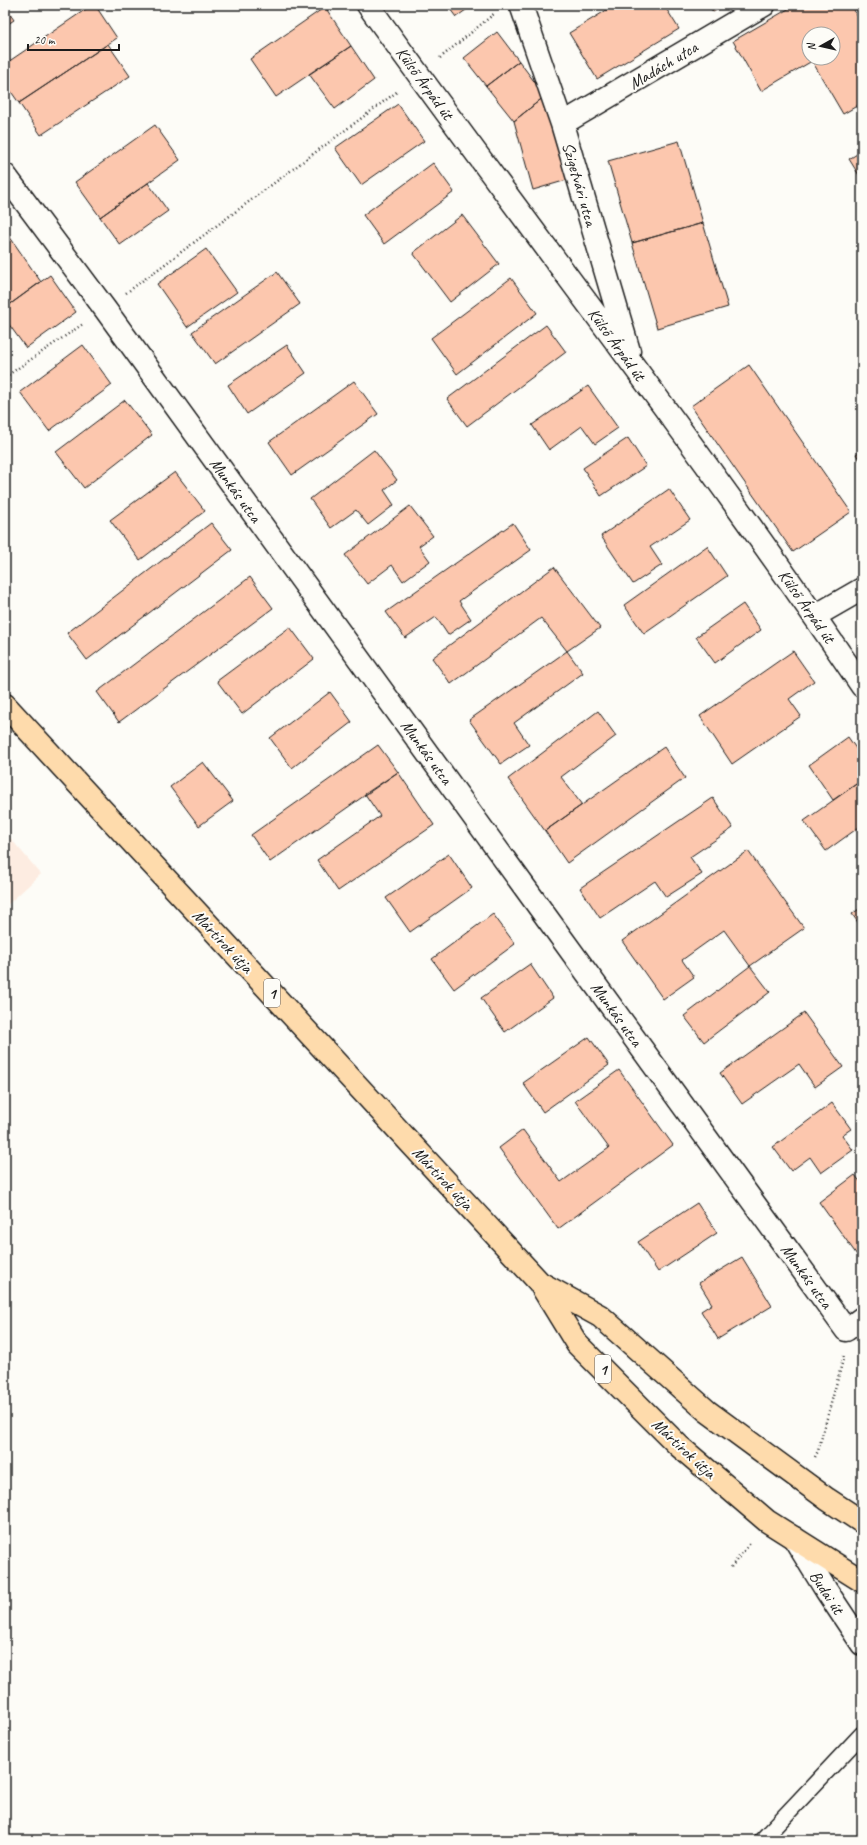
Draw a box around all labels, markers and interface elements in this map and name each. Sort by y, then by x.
scale bar [28,26,119,52]
north arrow [801,26,841,66]
text: 20 m [34,32,56,48]
street label: Madách utca [625,36,702,94]
text: N [803,41,819,52]
street label: Külső Árpád út [391,42,460,126]
street label: Szigetvári utca [558,140,602,230]
street label: Külső Árpád út [583,303,652,387]
street label: Munkás utca [205,454,267,528]
street label: Külső Árpád út [774,565,842,649]
street label: Munkás utca [396,716,458,790]
street label: Mártírok útja [188,905,259,979]
street label: Munkás utca [586,978,648,1052]
road number: 1 [264,979,280,1007]
street label: Mártírok útja [408,1142,479,1216]
street label: Munkás utca [776,1240,838,1314]
road number: 1 [595,1355,611,1383]
street label: Mártírok útja [647,1413,721,1484]
street label: Budai út [805,1566,850,1620]

